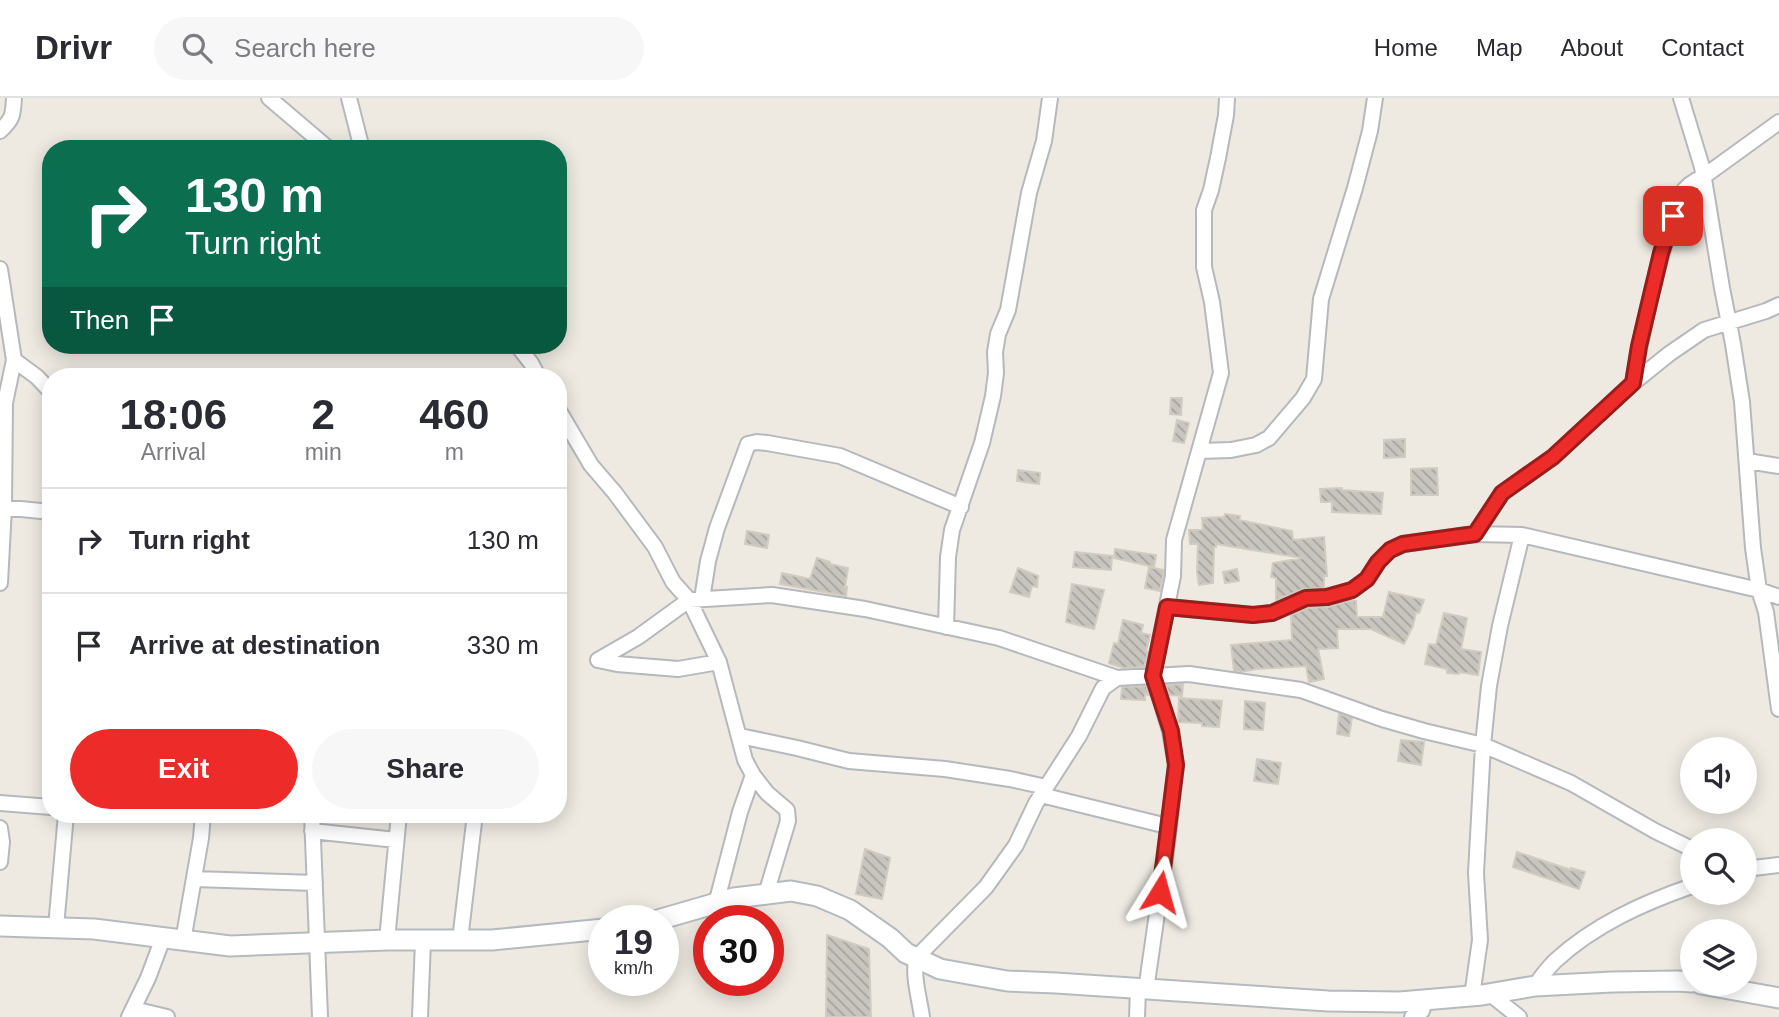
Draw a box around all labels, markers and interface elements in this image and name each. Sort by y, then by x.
search box [154,17,644,80]
text: Drivr [35,29,112,66]
icon: search [178,29,216,67]
text: Search here [234,33,376,63]
text: Home [1374,34,1438,61]
text: Map [1476,34,1523,61]
text: About [1561,34,1623,61]
text: Contact [1661,34,1744,61]
icon: right [70,168,161,259]
text: 130 m [185,168,324,222]
pin [1643,186,1703,246]
icon: arrive [1654,197,1692,235]
text: Turn right [185,225,321,261]
icon: arrive [143,301,181,339]
text: Then [70,305,129,335]
text: 18:06 [120,391,227,438]
text: 2 [311,391,335,438]
text: 460 [419,391,489,438]
text: Arrival [141,439,206,465]
text: min [305,439,342,465]
text: m [445,439,464,465]
icon: right [70,522,108,560]
text: Turn right [129,525,250,555]
text: 130 m [467,525,539,555]
icon: arrive [70,627,108,665]
text: Arrive at destination [129,630,380,660]
text: 330 m [467,630,539,660]
button: Exit [70,729,298,809]
button: Share [312,729,539,809]
map controls [1680,737,1757,996]
button: sound [1680,737,1757,814]
button: search [1680,828,1757,905]
position arrow [1123,855,1197,929]
speed limit sign: 30 [693,905,784,996]
button: layers [1680,919,1757,996]
text: 19 [614,922,653,961]
text: km/h [614,958,653,978]

